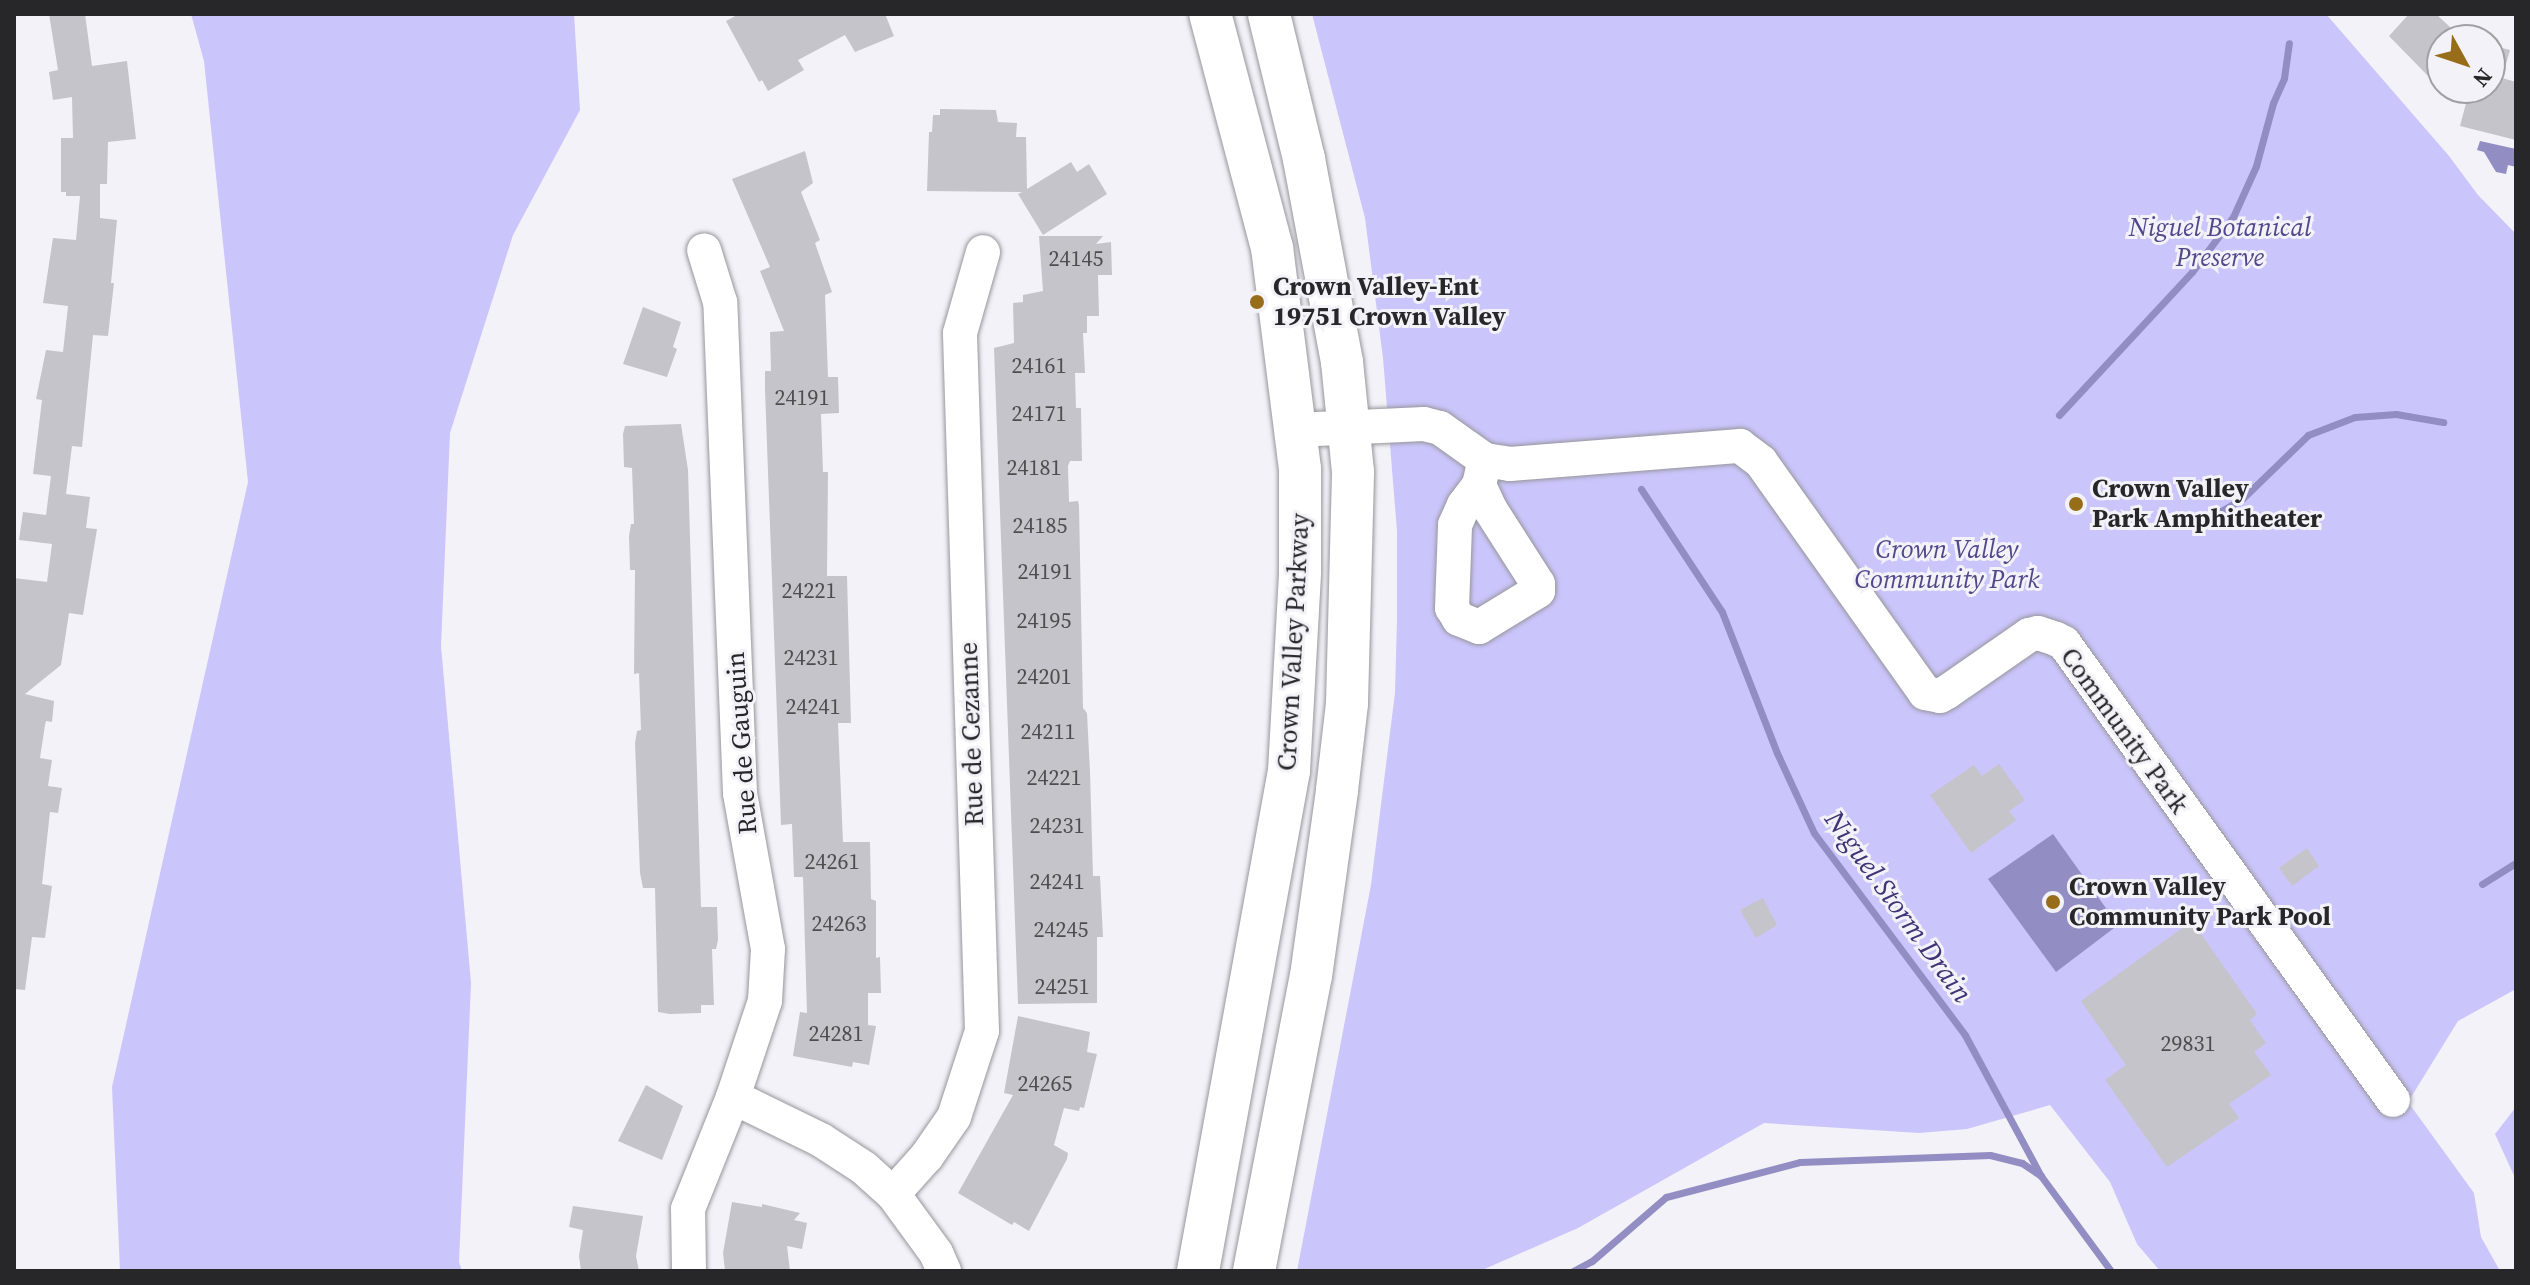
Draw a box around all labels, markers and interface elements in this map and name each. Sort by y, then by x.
north arrow [2426,24,2506,104]
text: N [2466,62,2499,94]
park label: Niguel Botanical Preserve [2129,212,2311,274]
house number: 24145 [1049,246,1103,272]
place label: Crown Valley-Ent 19751 Crown Valley [1273,271,1506,332]
marker: Crown Valley-Ent 19751 Crown Valley [1248,293,1266,311]
house number: 24161 [1012,353,1066,379]
house number: 24191 [775,385,829,411]
house number: 24171 [1012,401,1066,427]
house number: 24181 [1007,455,1061,481]
place label: Crown Valley Park Amphitheater [2092,473,2322,534]
marker: Crown Valley Park Amphitheater [2067,495,2085,513]
street label: Crown Valley Parkway [1272,512,1316,772]
house number: 24185 [1013,513,1067,539]
park label: Crown Valley Community Park [1855,534,2039,596]
house number: 24191 [1018,559,1072,585]
house number: 24221 [782,578,836,604]
house number: 24195 [1017,608,1071,634]
street label: Rue de Cezanne [953,641,991,827]
street label: Community Park [2053,642,2195,820]
house number: 24231 [784,645,838,671]
street label: Rue de Gauguin [720,651,764,835]
house number: 24201 [1017,664,1071,690]
house number: 24241 [786,694,840,720]
house number: 24211 [1021,719,1075,745]
house number: 24221 [1027,765,1081,791]
water label: Niguel Storm Drain [1818,804,1980,1008]
house number: 24231 [1030,813,1084,839]
house number: 24261 [805,849,859,875]
house number: 24241 [1030,869,1084,895]
place label: Crown Valley Community Park Pool [2069,871,2331,932]
marker: Crown Valley Community Park Pool [2044,893,2062,911]
house number: 24263 [812,911,866,937]
house number: 24245 [1034,917,1088,943]
house number: 24251 [1035,974,1089,1000]
house number: 24281 [809,1021,863,1047]
house number: 29831 [2161,1031,2215,1057]
house number: 24265 [1018,1071,1072,1097]

